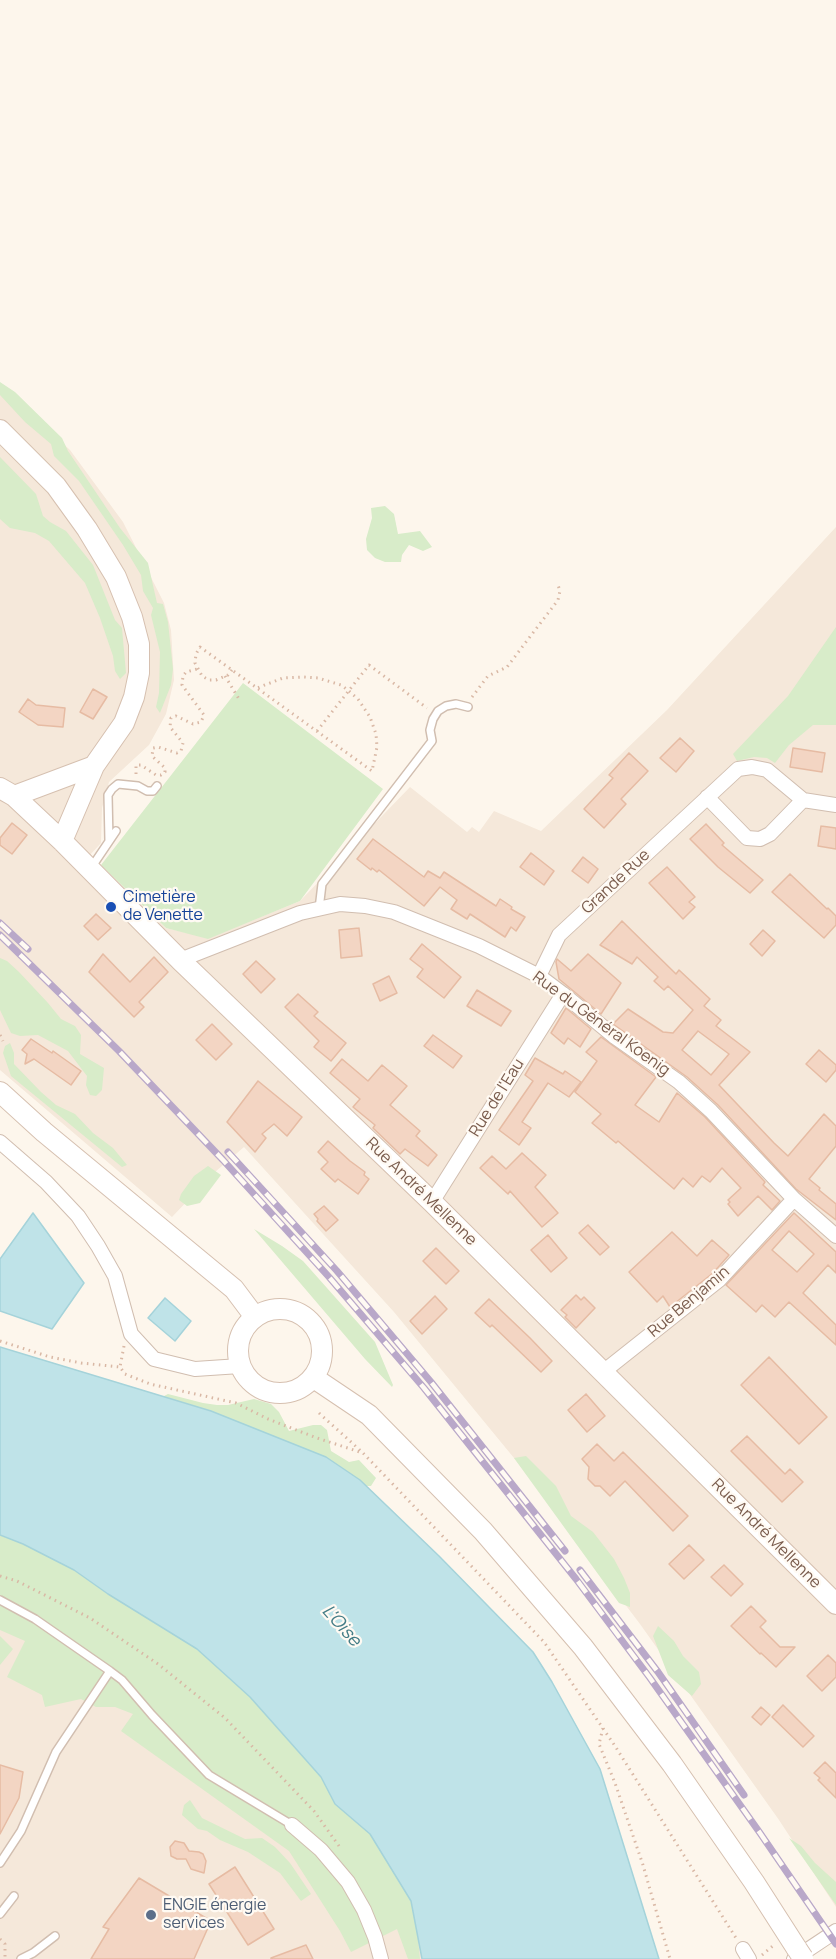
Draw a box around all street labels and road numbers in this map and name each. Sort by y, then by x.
street label: Grande Rue [578,846,654,918]
street label: Rue du Général Koenig [529,968,673,1080]
street label: Rue de l'Eau [465,1055,529,1141]
street label: Rue André Mellenne [361,1134,481,1250]
street label: Rue Benjamin [644,1262,734,1342]
street label: Rue André Mellenne [707,1475,825,1593]

